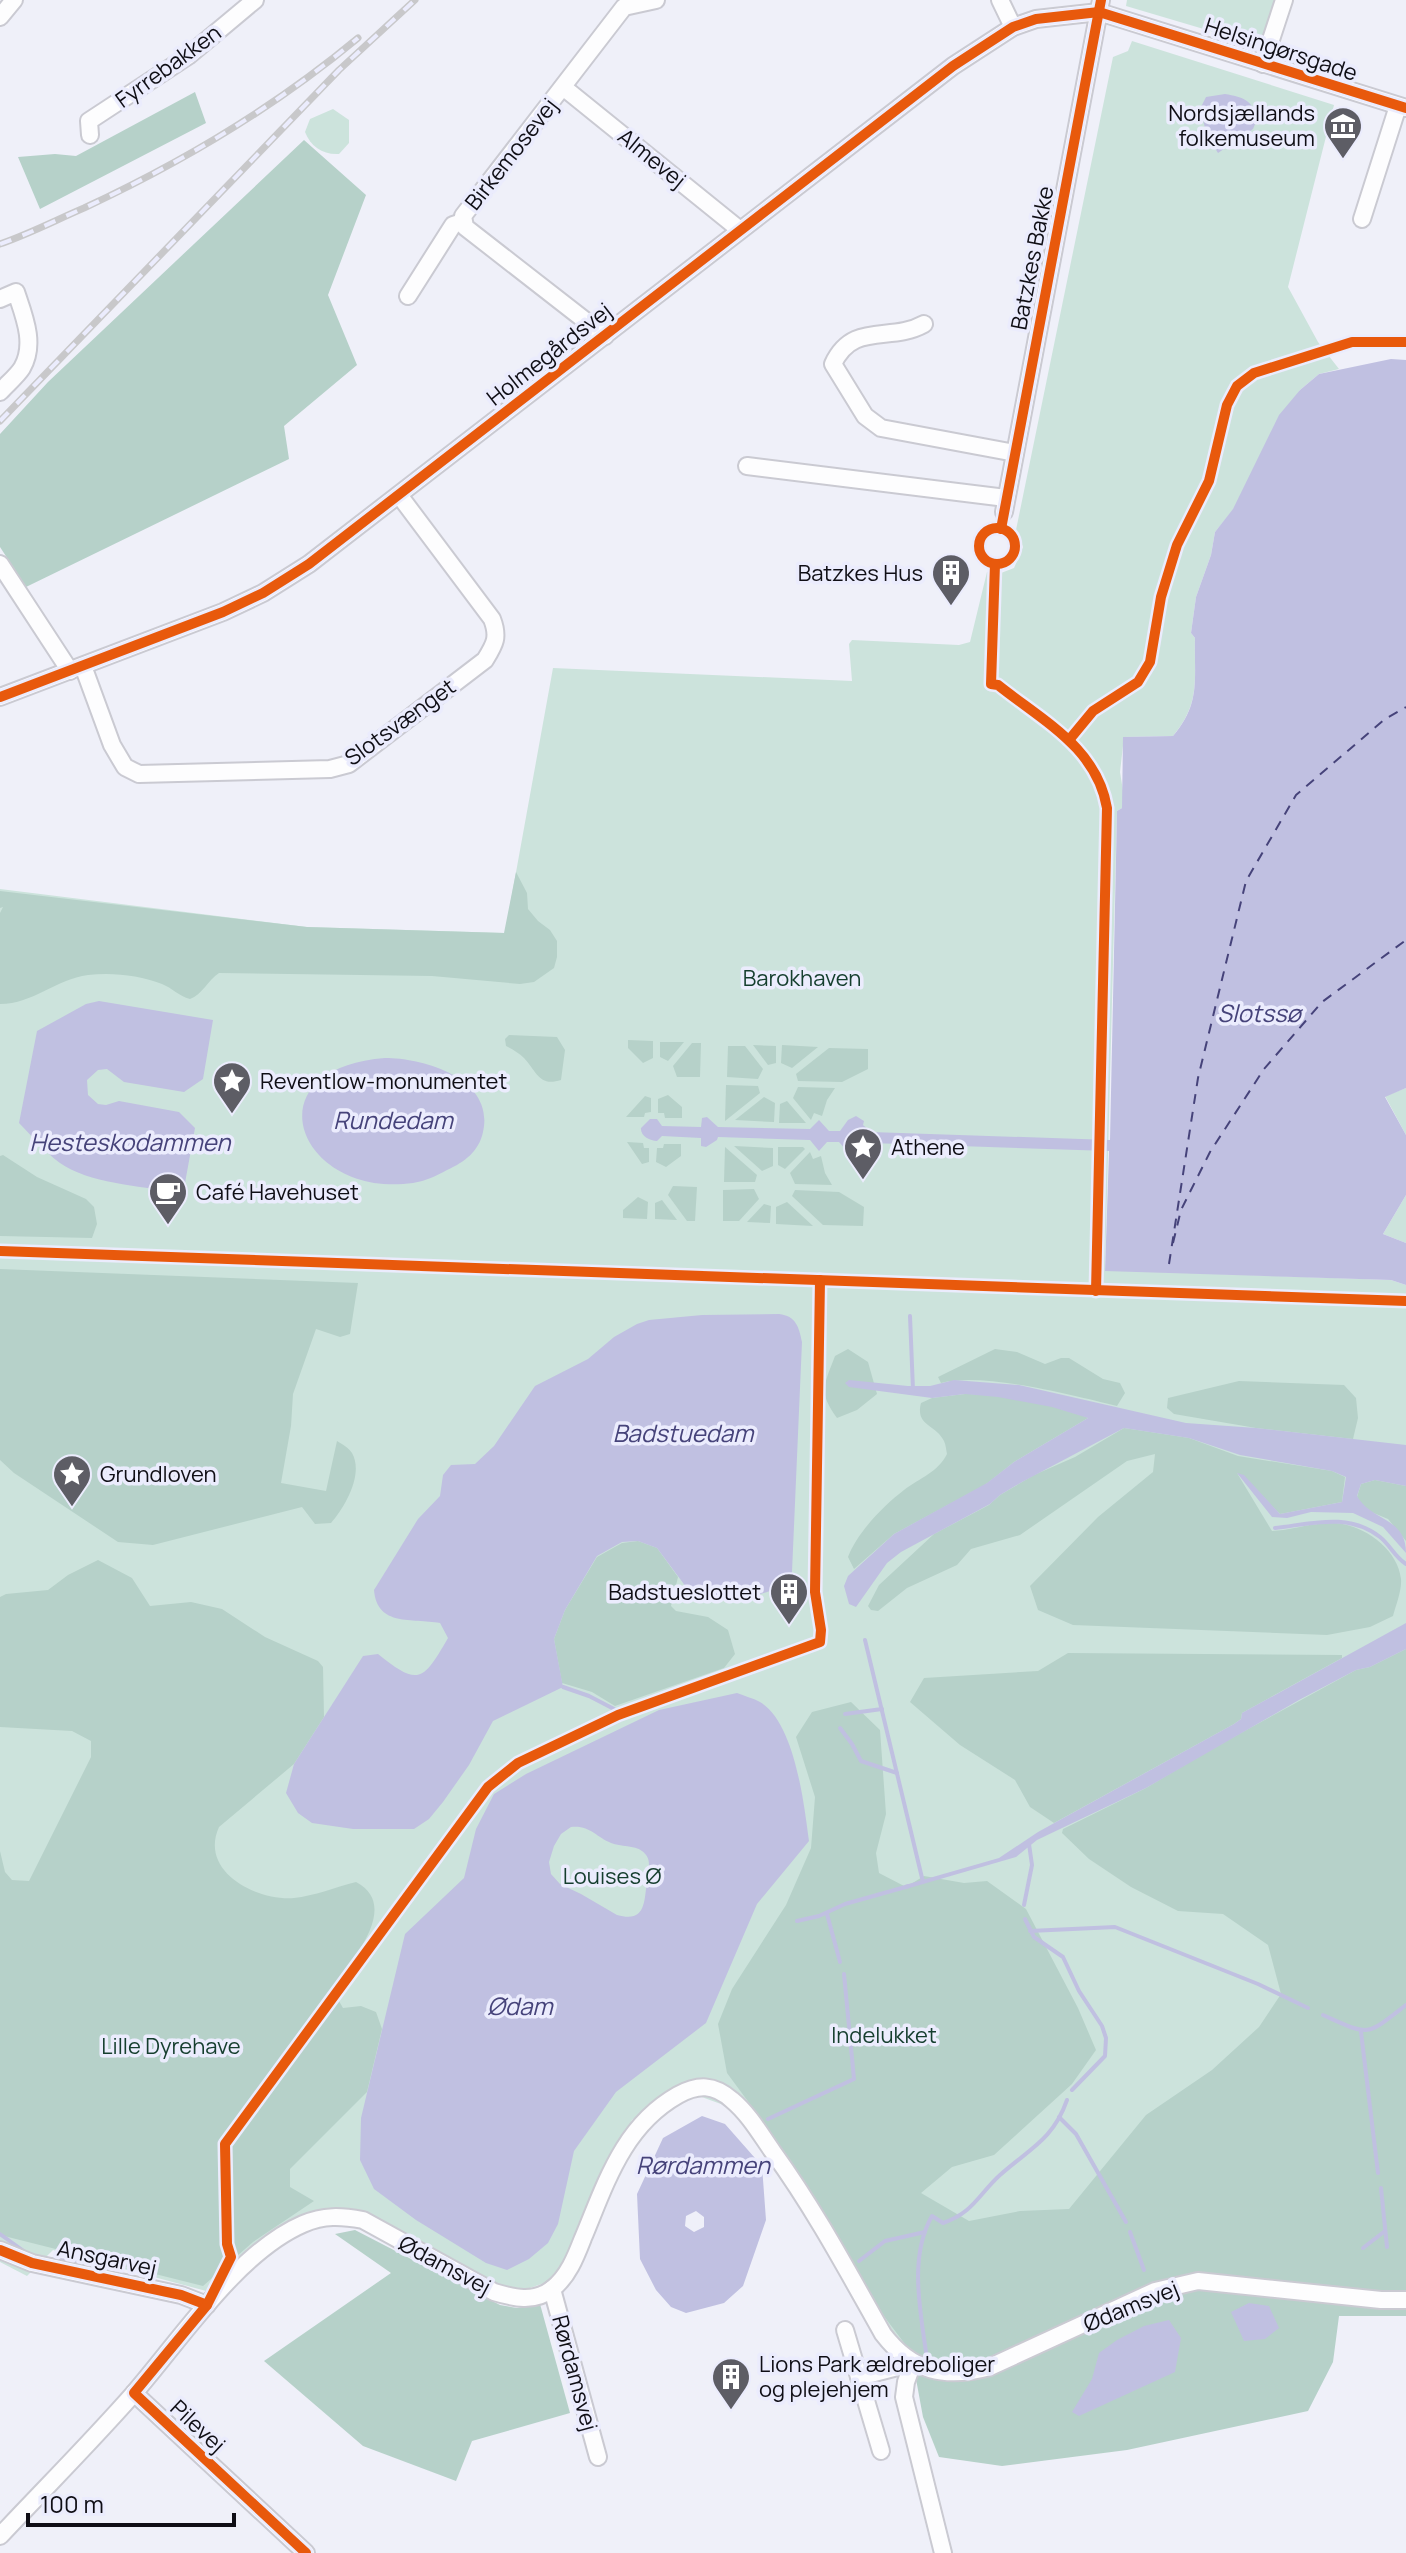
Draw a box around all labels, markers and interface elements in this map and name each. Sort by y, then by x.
street label: Helsingørsgade [1201,10,1361,88]
street label: Fyrrebakken [109,18,227,114]
street label: Birkemosevej [458,92,564,216]
place label: Nordsjællands folkemuseum [1168,98,1315,153]
museum icon: Nordsjællands folkemuseum [1322,105,1364,160]
street label: Almevej [612,121,692,195]
street label: Batzkes Bakke [1003,183,1061,332]
street label: Holmegårdsvej [480,296,618,412]
building icon: Batzkes Hus [930,552,972,607]
place label: Batzkes Hus [798,558,923,588]
street label: Slotsvænget [338,671,462,772]
park label: Barokhaven [743,963,861,993]
water label: Slotssø [1217,996,1304,1029]
place icon: Reventlow-monumentet [211,1060,253,1115]
place label: Reventlow-monumentet [260,1066,507,1096]
water label: Rundedam [333,1103,455,1136]
water label: Hesteskodammen [30,1125,231,1158]
place icon: Athene [842,1126,884,1181]
place label: Athene [891,1132,965,1162]
cafe icon: Café Havehuset [147,1171,189,1226]
place label: Café Havehuset [196,1177,359,1207]
water label: Badstuedam [613,1416,755,1449]
place icon: Grundloven [51,1453,93,1508]
place label: Grundloven [100,1459,217,1489]
building icon: Badstueslottet [768,1571,810,1626]
place label: Badstueslottet [608,1577,761,1607]
park label: Louises Ø [563,1861,661,1891]
water label: Ødam [487,1989,554,2022]
park label: Indelukket [831,2020,937,2050]
park label: Lille Dyrehave [101,2031,241,2061]
water label: Rørdammen [636,2148,771,2181]
street label: Ødamsvej [394,2228,496,2302]
street label: Ansgarvej [55,2233,159,2283]
street label: Ødamsvej [1079,2273,1183,2339]
street label: Rørdamsvej [545,2312,605,2434]
place label: Lions Park ældreboliger og plejehjem [759,2349,995,2404]
building icon: Lions Park ældreboliger og plejehjem [710,2356,752,2411]
street label: Pilevej [164,2393,232,2459]
scale bar [28,2477,234,2527]
text: 100 m [40,2487,104,2520]

